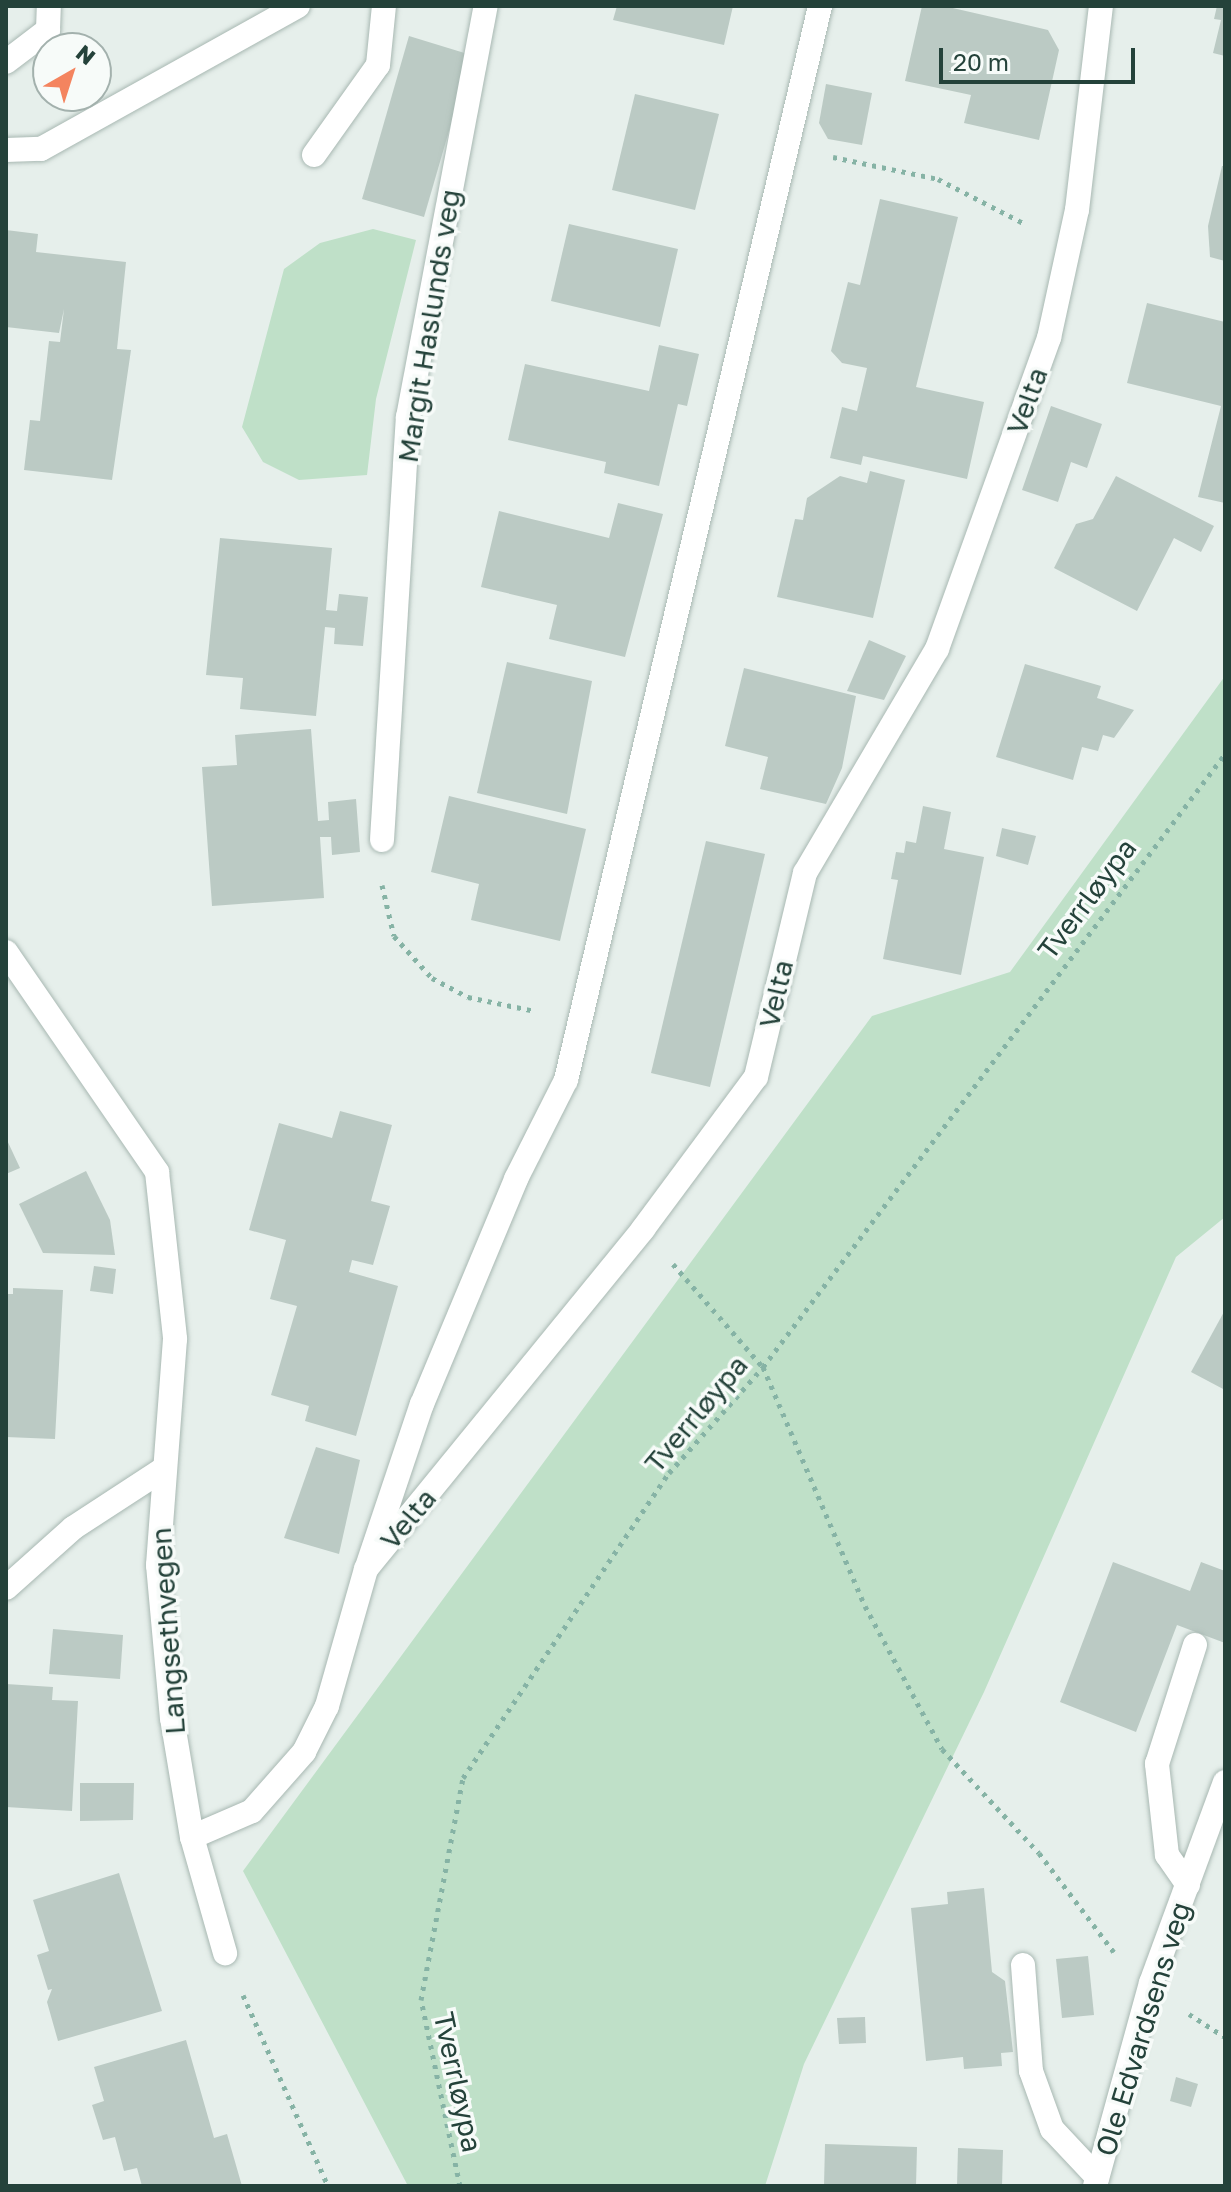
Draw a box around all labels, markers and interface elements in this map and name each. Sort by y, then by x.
north arrow [32,32,112,112]
scale bar [943,32,1139,82]
text: N [71,39,101,70]
text: 20 m [953,47,1009,76]
street label: Margit Haslunds veg [391,187,467,465]
street label: Velta [999,363,1055,439]
street label: Tverrløypa [1031,832,1143,966]
street label: Velta [752,957,800,1031]
street label: Tverrløypa [637,1349,755,1479]
street label: Velta [373,1482,443,1556]
street label: Langsethvegen [144,1526,192,1736]
street label: Ole Edvardsens veg [1088,1898,1198,2160]
street label: Tverrløypa [427,2009,489,2155]

